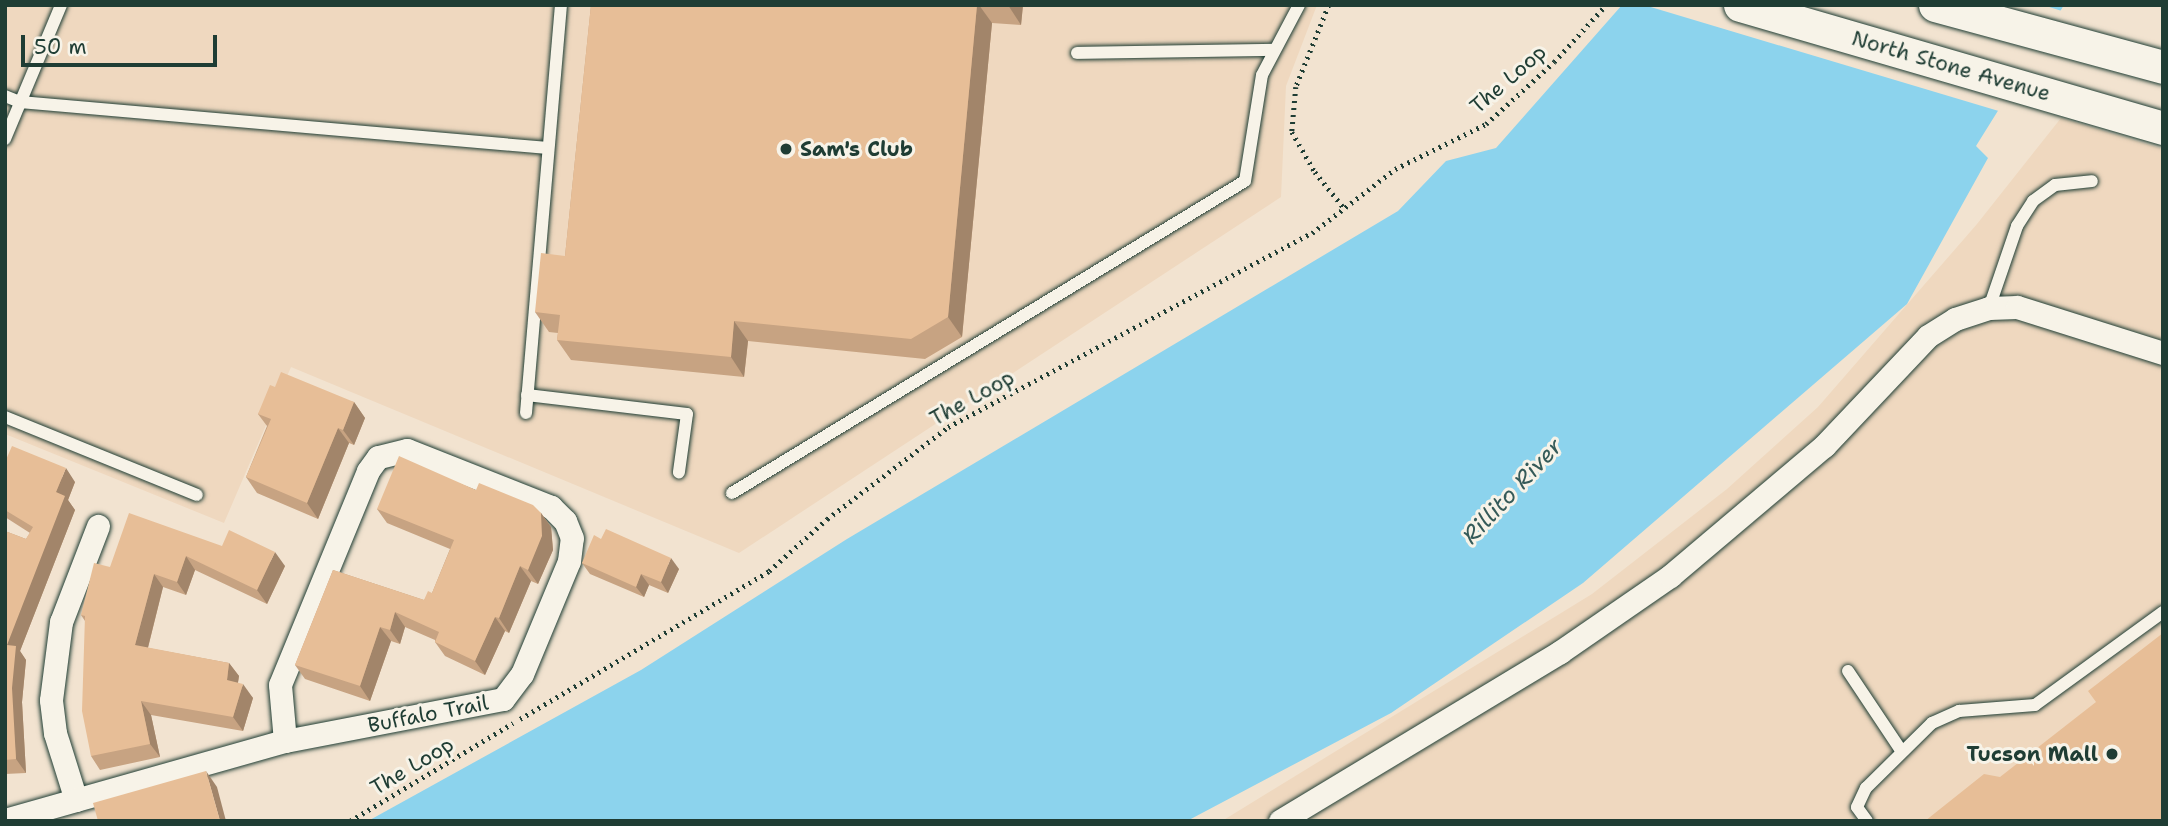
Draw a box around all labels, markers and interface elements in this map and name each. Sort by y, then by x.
scale bar [24,21,220,65]
street label: North Stone Avenue [1849,26,2053,106]
text: 50 m [34,33,87,61]
street label: The Loop [1465,39,1551,119]
place label: Sam's Club [800,136,913,162]
marker: Sam's Club [778,141,794,157]
street label: The Loop [926,365,1018,431]
water label: Rillito River [1456,433,1568,549]
street label: Buffalo Trail [365,690,491,738]
street label: The Loop [366,731,458,801]
place label: Tucson Mall [1966,741,2098,767]
marker: Tucson Mall [2104,746,2120,762]

